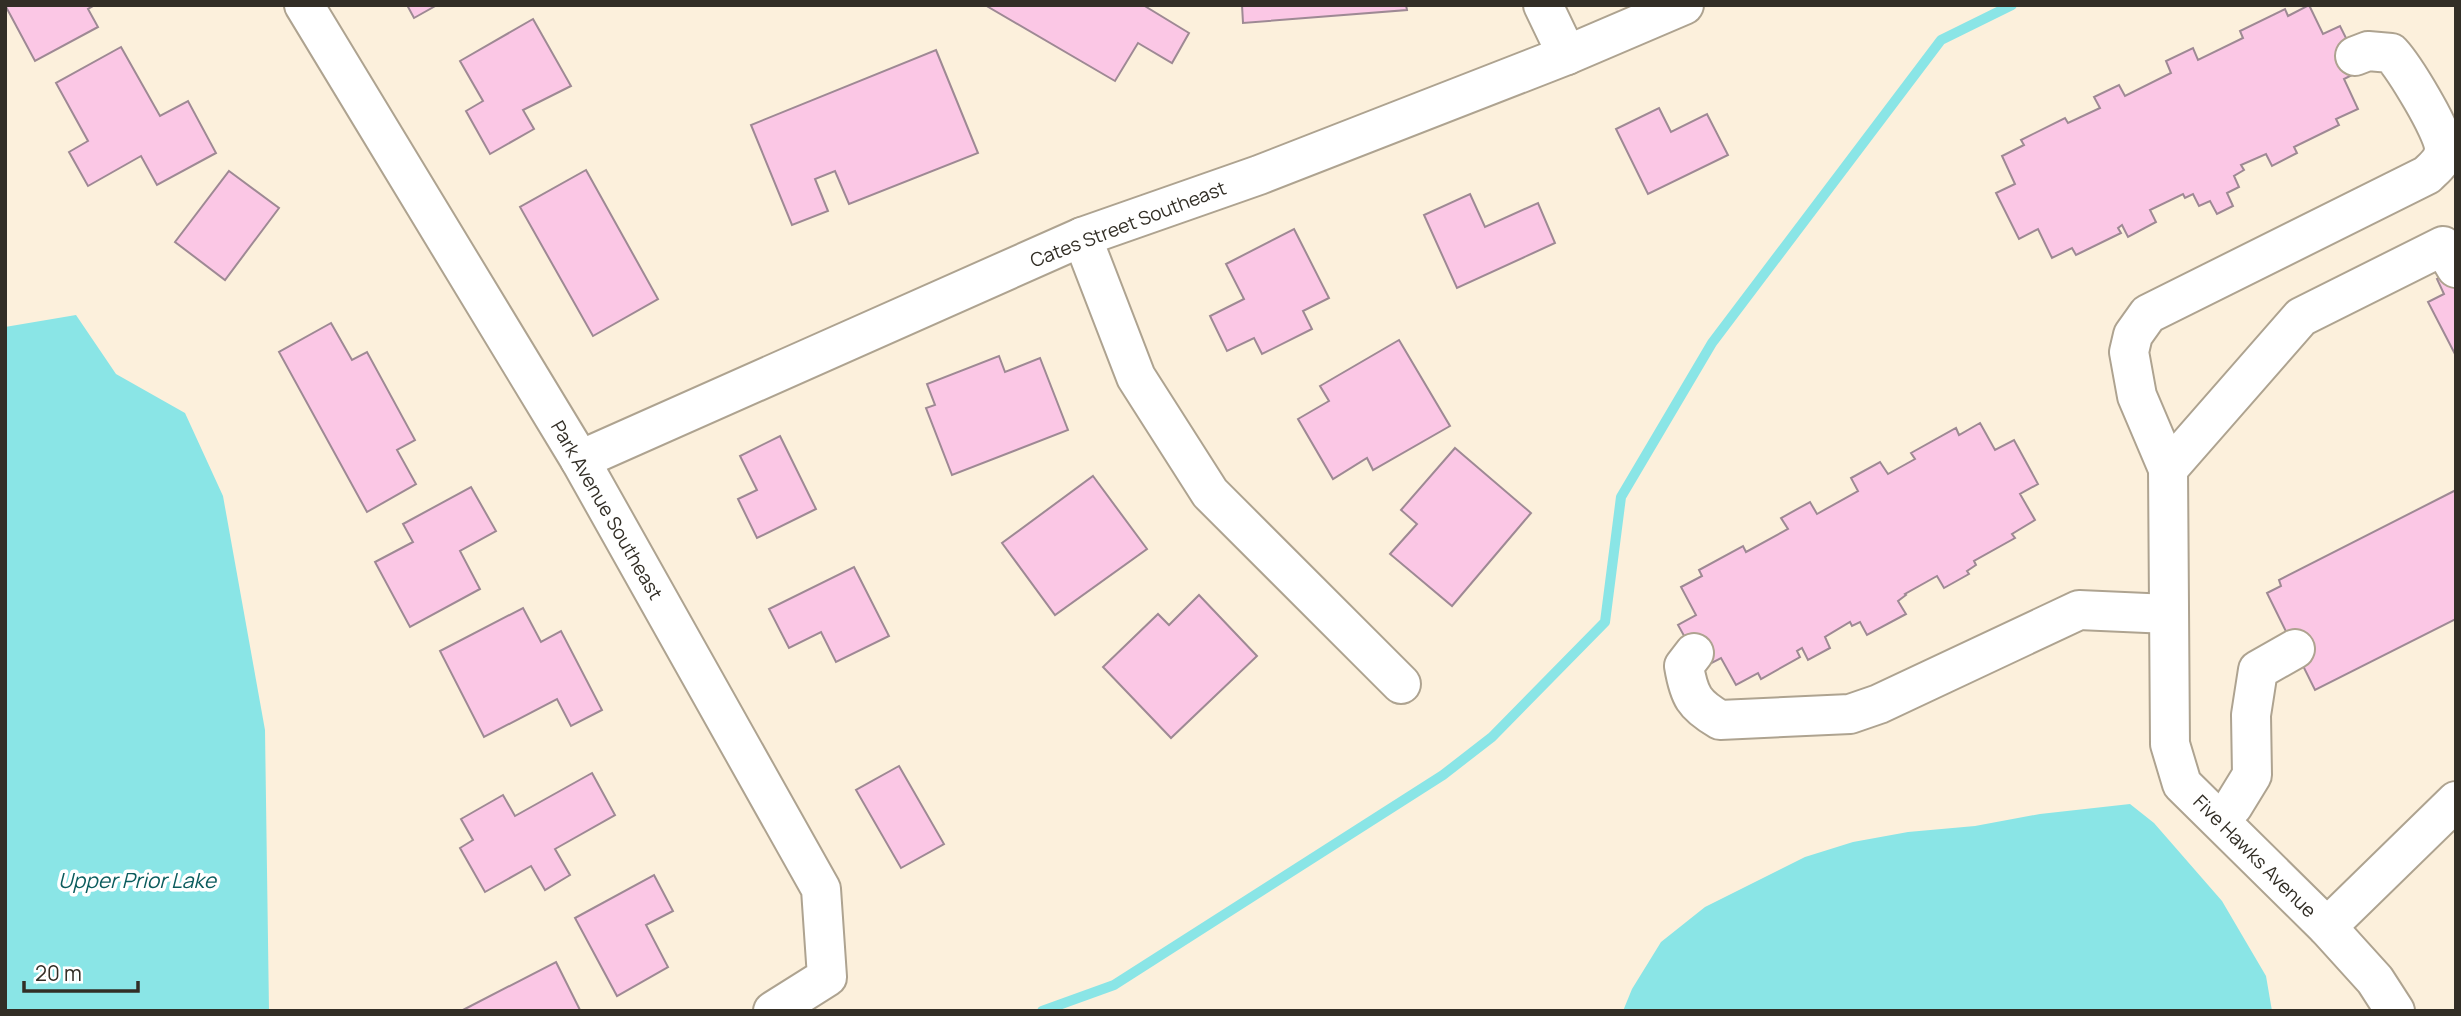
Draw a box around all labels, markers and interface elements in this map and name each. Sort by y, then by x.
street label: Cates Street Southeast [1026,175,1230,273]
street label: Park Avenue Southeast [545,416,669,604]
street label: Five Hawks Avenue [2188,789,2322,923]
water label: Upper Prior Lake [58,866,218,894]
scale bar [24,950,138,994]
text: 20 m [35,959,82,987]

